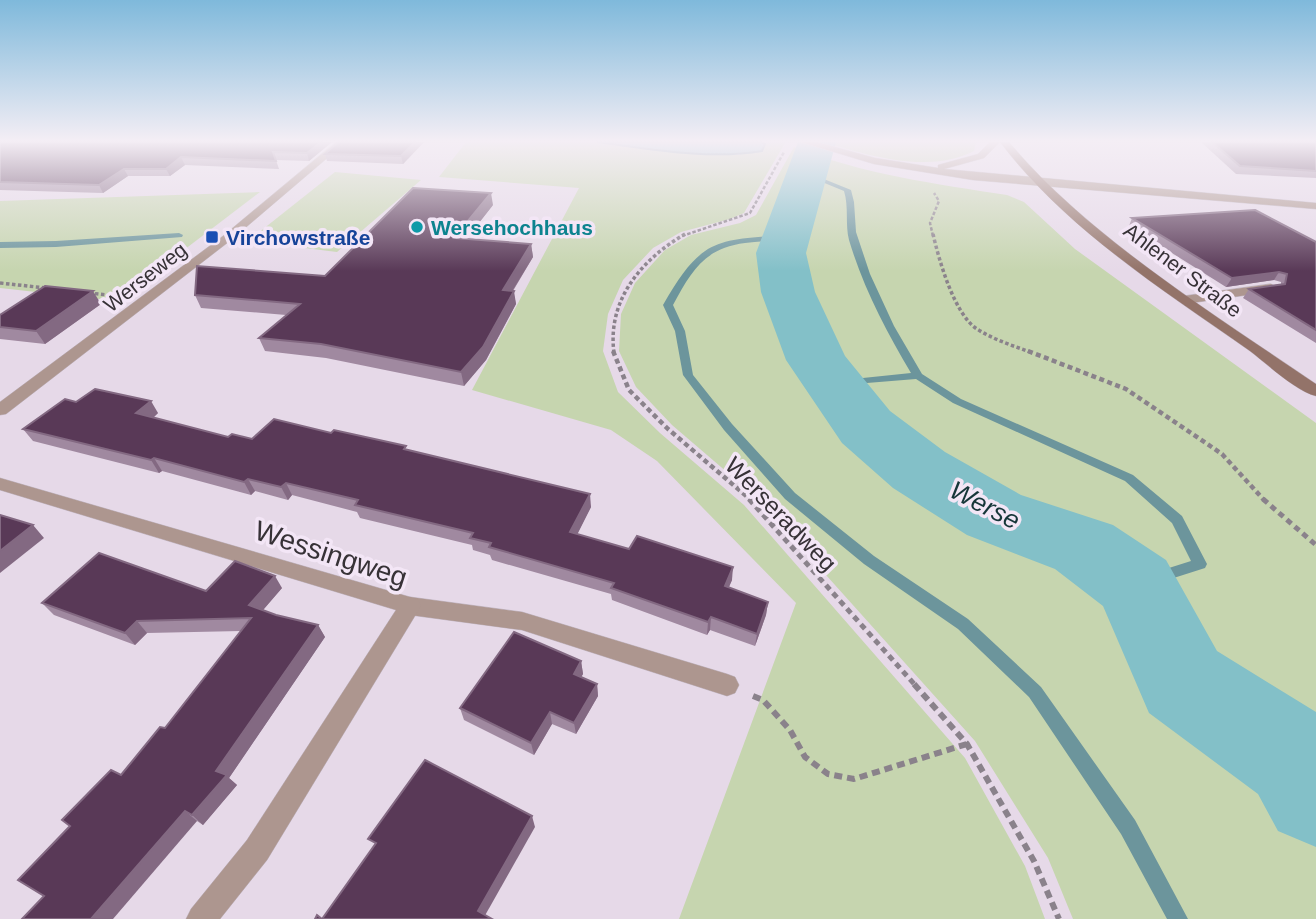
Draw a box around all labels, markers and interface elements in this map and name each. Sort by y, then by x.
place label: Wersehochhaus [431,216,593,239]
street label: Ahlener Straße [1120,218,1246,322]
marker: Wersehochhaus [409,219,425,235]
place label: Virchowstraße [226,226,370,249]
marker: Virchowstraße [204,229,220,245]
street label: Werseweg [99,238,191,316]
street label: Werseradweg [720,452,842,576]
water label: Werse [945,475,1025,535]
street label: Wessingweg [251,515,411,593]

